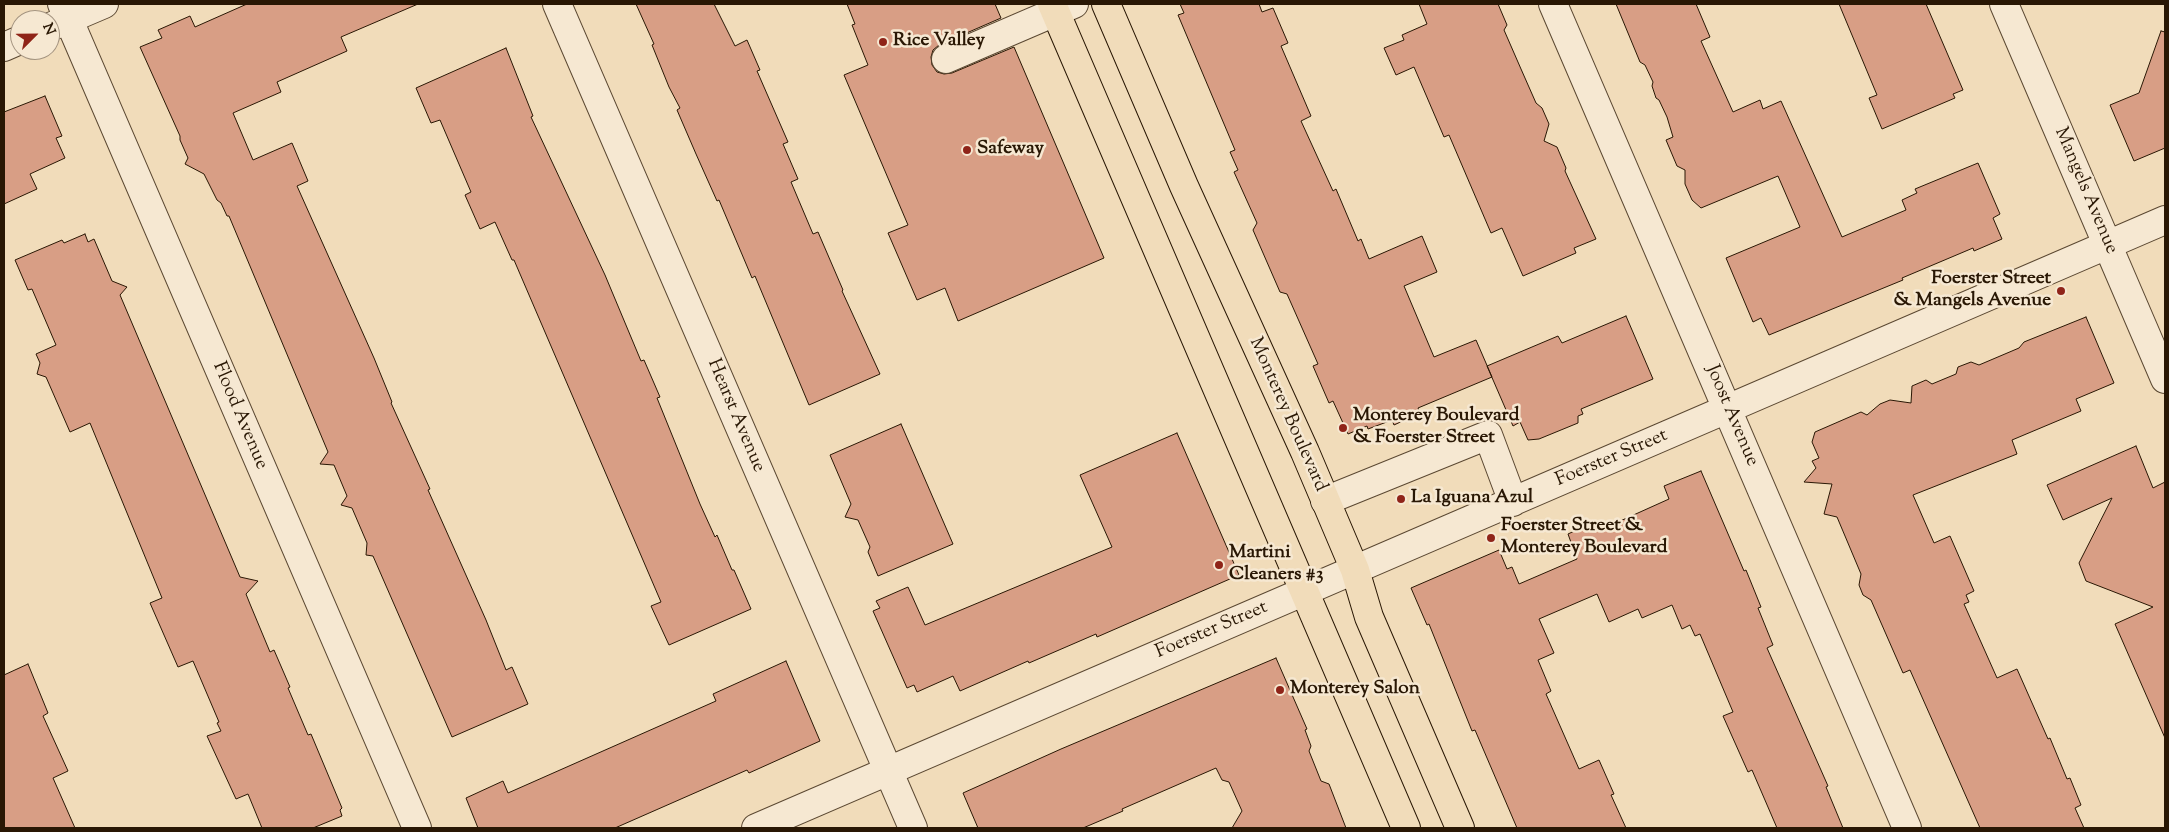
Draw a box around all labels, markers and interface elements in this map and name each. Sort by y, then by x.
north arrow [10,10,60,60]
text: N [36,20,59,39]
place label: Rice Valley [893,31,985,53]
marker: Rice Valley [877,36,889,48]
street label: Mangels Avenue [2048,124,2122,258]
place label: Safeway [977,139,1044,161]
marker: Safeway [961,144,973,156]
place label: Foerster Street & Mangels Avenue [1893,269,2051,313]
marker: Foerster Street & Mangels Avenue [2055,285,2067,297]
street label: Monterey Boulevard [1243,334,1331,496]
street label: Hearst Avenue [701,356,769,476]
street label: Flood Avenue [206,359,272,473]
street label: Joost Avenue [1699,362,1763,470]
place label: Monterey Boulevard & Foerster Street [1353,406,1519,450]
marker: Monterey Boulevard & Foerster Street [1337,422,1349,434]
street label: Foerster Street [1552,425,1672,493]
place label: La Iguana Azul [1411,488,1533,510]
marker: La Iguana Azul [1395,493,1407,505]
place label: Foerster Street & Monterey Boulevard [1501,516,1667,560]
marker: Foerster Street & Monterey Boulevard [1485,532,1497,544]
place label: Martini Cleaners #3 [1229,543,1323,587]
marker: Martini Cleaners #3 [1213,559,1225,571]
street label: Foerster Street [1152,597,1272,665]
place label: Monterey Salon [1290,679,1420,701]
marker: Monterey Salon [1274,684,1286,696]

